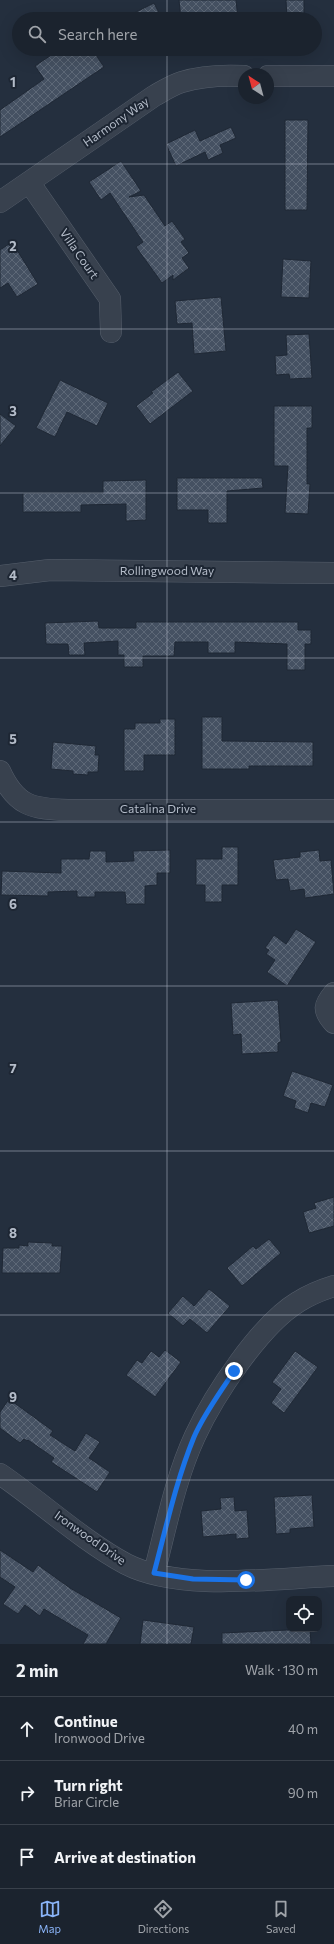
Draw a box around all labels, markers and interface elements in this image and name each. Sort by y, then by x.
search box [12,12,322,56]
icon: search [26,23,48,45]
text: Search here [58,25,137,43]
north arrow [238,68,274,104]
text: 1 [10,74,16,90]
street label: Harmony Way [80,93,151,149]
street label: Villa Court [58,226,102,281]
text: 2 [9,238,17,254]
text: 3 [9,403,17,419]
street label: Rollingwood Way [120,563,214,577]
text: 4 [9,567,17,583]
text: 5 [9,731,17,747]
street label: Catalina Drive [120,801,196,815]
text: 6 [9,896,17,912]
text: 7 [9,1060,17,1076]
text: 8 [9,1225,17,1241]
route end [225,1362,243,1380]
text: 9 [9,1389,17,1405]
street label: Ironwood Drive [52,1507,129,1567]
route start [237,1571,255,1589]
map controls [286,1596,322,1632]
button: locate [286,1596,322,1632]
text: 2 min [16,1660,58,1681]
text: Walk · 130 m [245,1662,318,1678]
text: Continue [54,1712,118,1730]
icon: ahead [16,1718,38,1740]
text: 40 m [288,1721,318,1737]
text: Ironwood Drive [54,1730,145,1746]
text: Turn right [54,1776,123,1794]
icon: right [16,1782,38,1804]
text: 90 m [288,1785,318,1801]
text: Briar Circle [54,1794,119,1810]
icon: arrive [16,1846,38,1868]
text: Arrive at destination [54,1848,196,1866]
tab: Map [38,1898,61,1935]
tab: Directions [138,1898,189,1935]
tab: Saved [266,1898,296,1935]

